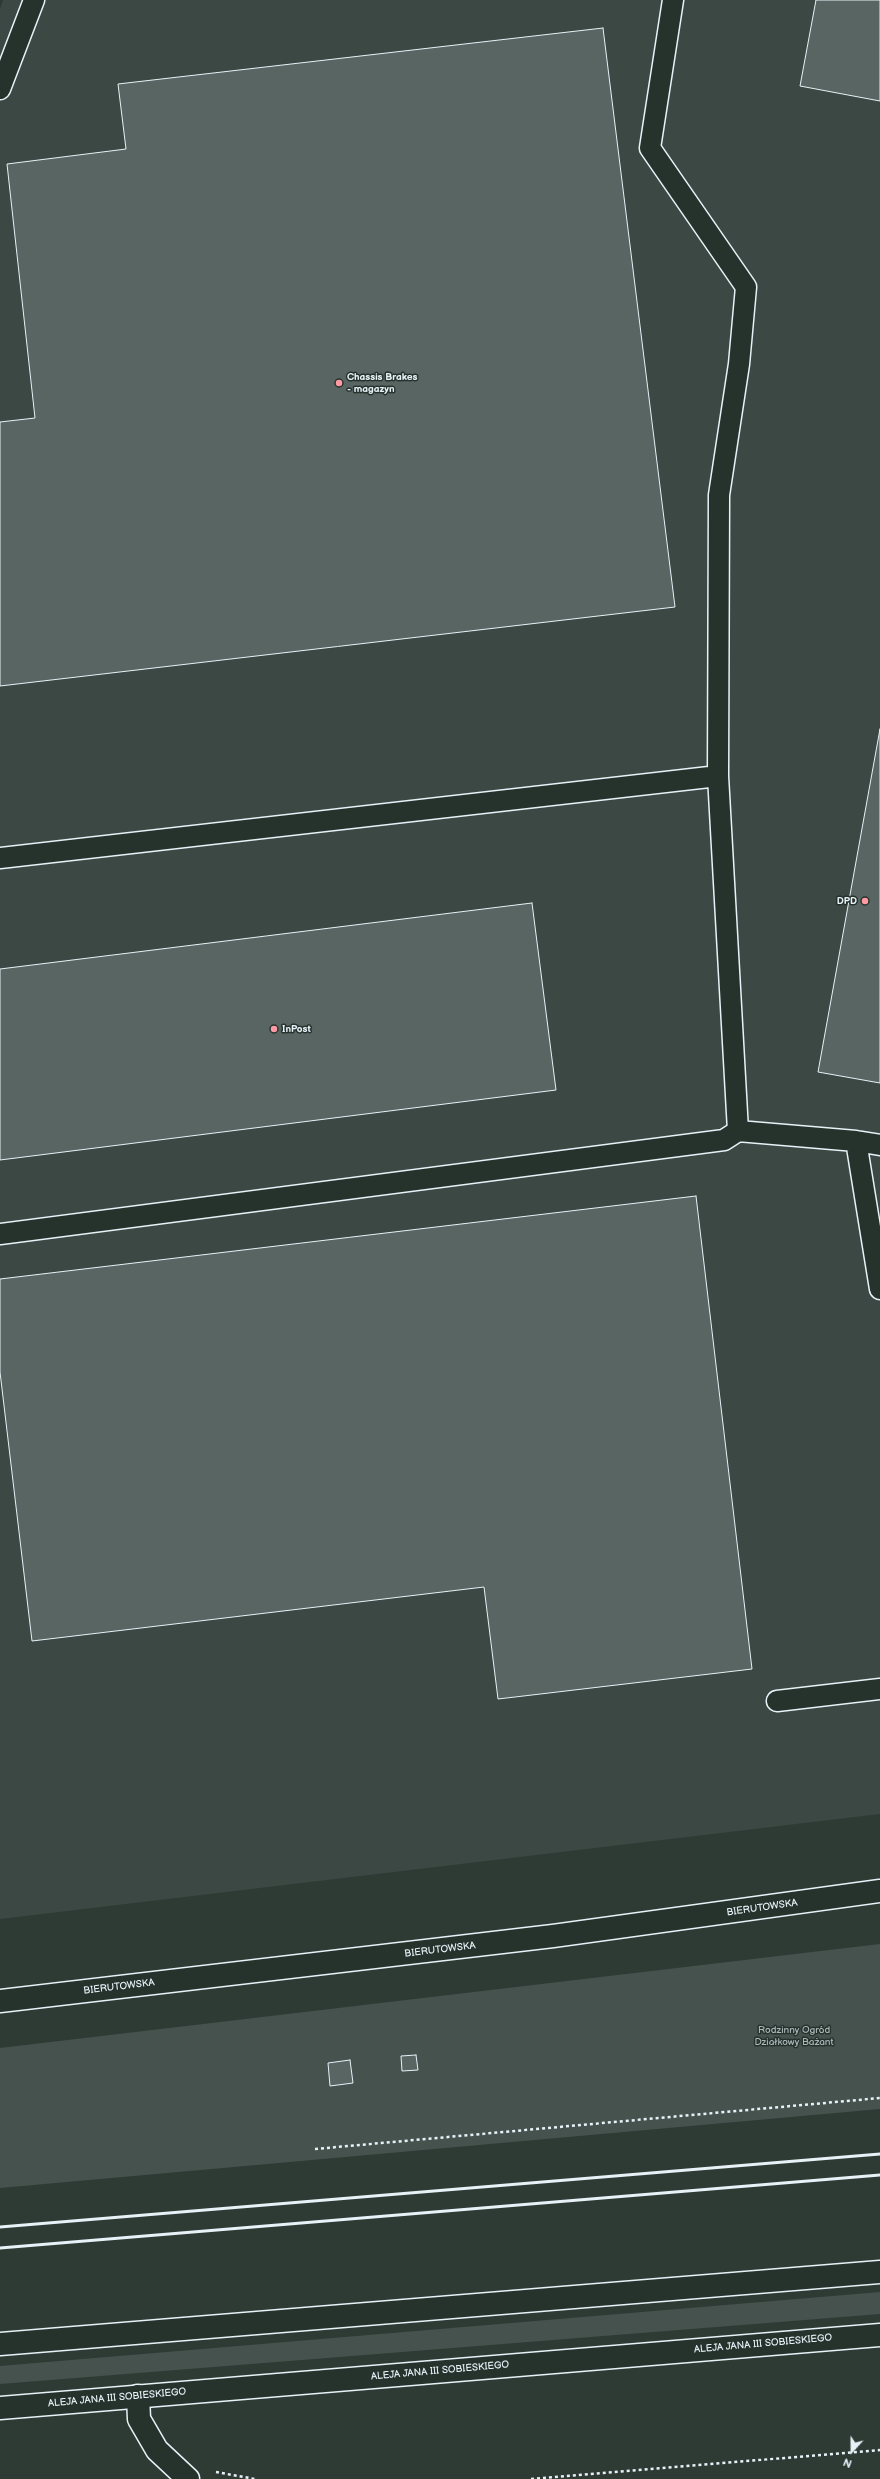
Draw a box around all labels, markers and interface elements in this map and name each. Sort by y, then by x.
place label: Chassis Brakes - magazyn [347,371,417,394]
marker: Chassis Brakes - magazyn [334,378,344,388]
place label: DPD [837,895,857,907]
marker: DPD [860,896,870,906]
place label: InPost [282,1023,311,1035]
marker: InPost [269,1024,279,1034]
street label: BIERUTOWSKA [726,1897,798,1919]
street label: BIERUTOWSKA [404,1940,476,1960]
street label: BIERUTOWSKA [83,1977,155,1997]
park label: Rodzinny Ogród Działkowy Bażant [754,2024,834,2048]
street label: ALEJA JANA III SOBIESKIEGO [693,2332,833,2356]
street label: ALEJA JANA III SOBIESKIEGO [370,2359,510,2383]
street label: ALEJA JANA III SOBIESKIEGO [47,2386,187,2410]
north arrow [832,2431,872,2471]
text: N [841,2455,854,2470]

